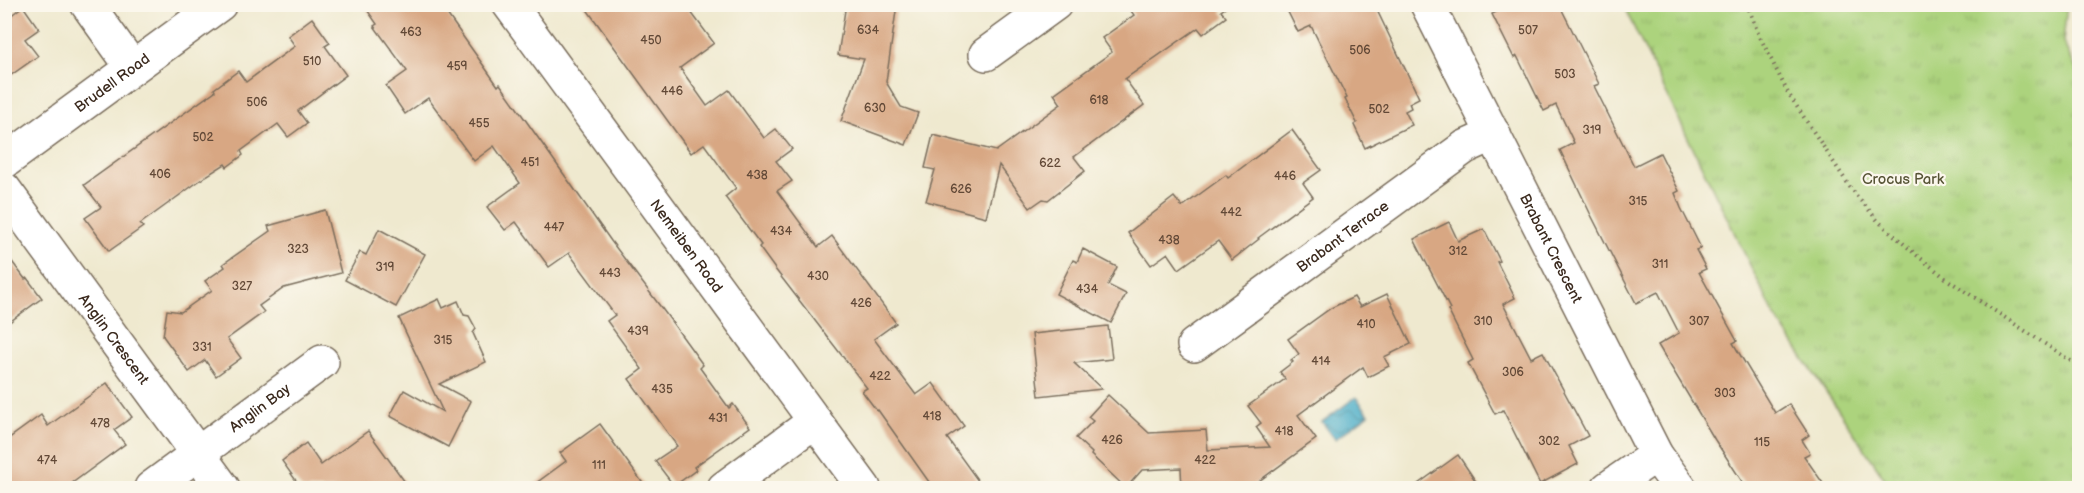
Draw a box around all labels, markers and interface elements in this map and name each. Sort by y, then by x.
house number: 634 [857,23,880,38]
house number: 507 [1518,23,1538,38]
house number: 463 [400,25,422,40]
house number: 450 [640,33,662,48]
house number: 506 [1349,43,1371,58]
street label: Brudell Road [71,49,154,117]
house number: 510 [303,54,321,69]
house number: 459 [446,59,468,74]
house number: 503 [1554,67,1576,82]
house number: 446 [661,84,683,99]
house number: 618 [1090,93,1108,108]
house number: 506 [246,95,268,110]
house number: 630 [864,101,886,116]
house number: 502 [1368,102,1390,117]
house number: 455 [468,116,490,131]
house number: 319 [1583,123,1602,138]
house number: 502 [192,130,214,145]
house number: 451 [521,155,539,170]
house number: 622 [1039,156,1061,171]
house number: 406 [149,167,171,182]
house number: 438 [746,168,768,183]
house number: 446 [1274,169,1296,184]
park label: Crocus Park [1862,170,1945,189]
house number: 626 [950,182,972,197]
street label: Brabant Crescent [1515,191,1586,307]
house number: 315 [1629,194,1648,209]
street label: Nemeiben Road [645,196,727,297]
street label: Brabant Terrace [1293,197,1393,277]
house number: 442 [1220,205,1242,220]
house number: 447 [544,220,564,235]
house number: 434 [770,224,793,239]
house number: 438 [1158,233,1180,248]
house number: 323 [287,242,309,257]
house number: 312 [1448,244,1468,259]
house number: 311 [1652,257,1668,272]
house number: 319 [376,260,395,275]
house number: 443 [599,266,621,281]
house number: 430 [807,269,829,284]
house number: 327 [232,279,252,294]
house number: 434 [1076,282,1099,297]
street label: Anglin Crescent [74,290,153,389]
house number: 426 [850,296,872,311]
house number: 310 [1473,314,1493,329]
house number: 307 [1689,314,1709,329]
house number: 410 [1356,317,1376,332]
house number: 439 [627,324,649,339]
house number: 315 [434,333,453,348]
house number: 331 [192,340,212,355]
house number: 414 [1311,354,1331,369]
house number: 306 [1502,365,1524,380]
house number: 422 [869,369,891,384]
street label: Anglin Bay [226,379,294,437]
house number: 435 [651,382,673,397]
house number: 303 [1714,386,1736,401]
house number: 418 [923,409,941,424]
house number: 431 [708,411,728,426]
house number: 478 [90,416,110,431]
house number: 418 [1275,424,1293,439]
house number: 426 [1101,433,1123,448]
house number: 302 [1538,434,1560,449]
house number: 115 [1754,435,1770,450]
house number: 474 [37,453,58,468]
house number: 422 [1194,453,1216,468]
house number: 111 [592,458,606,473]

